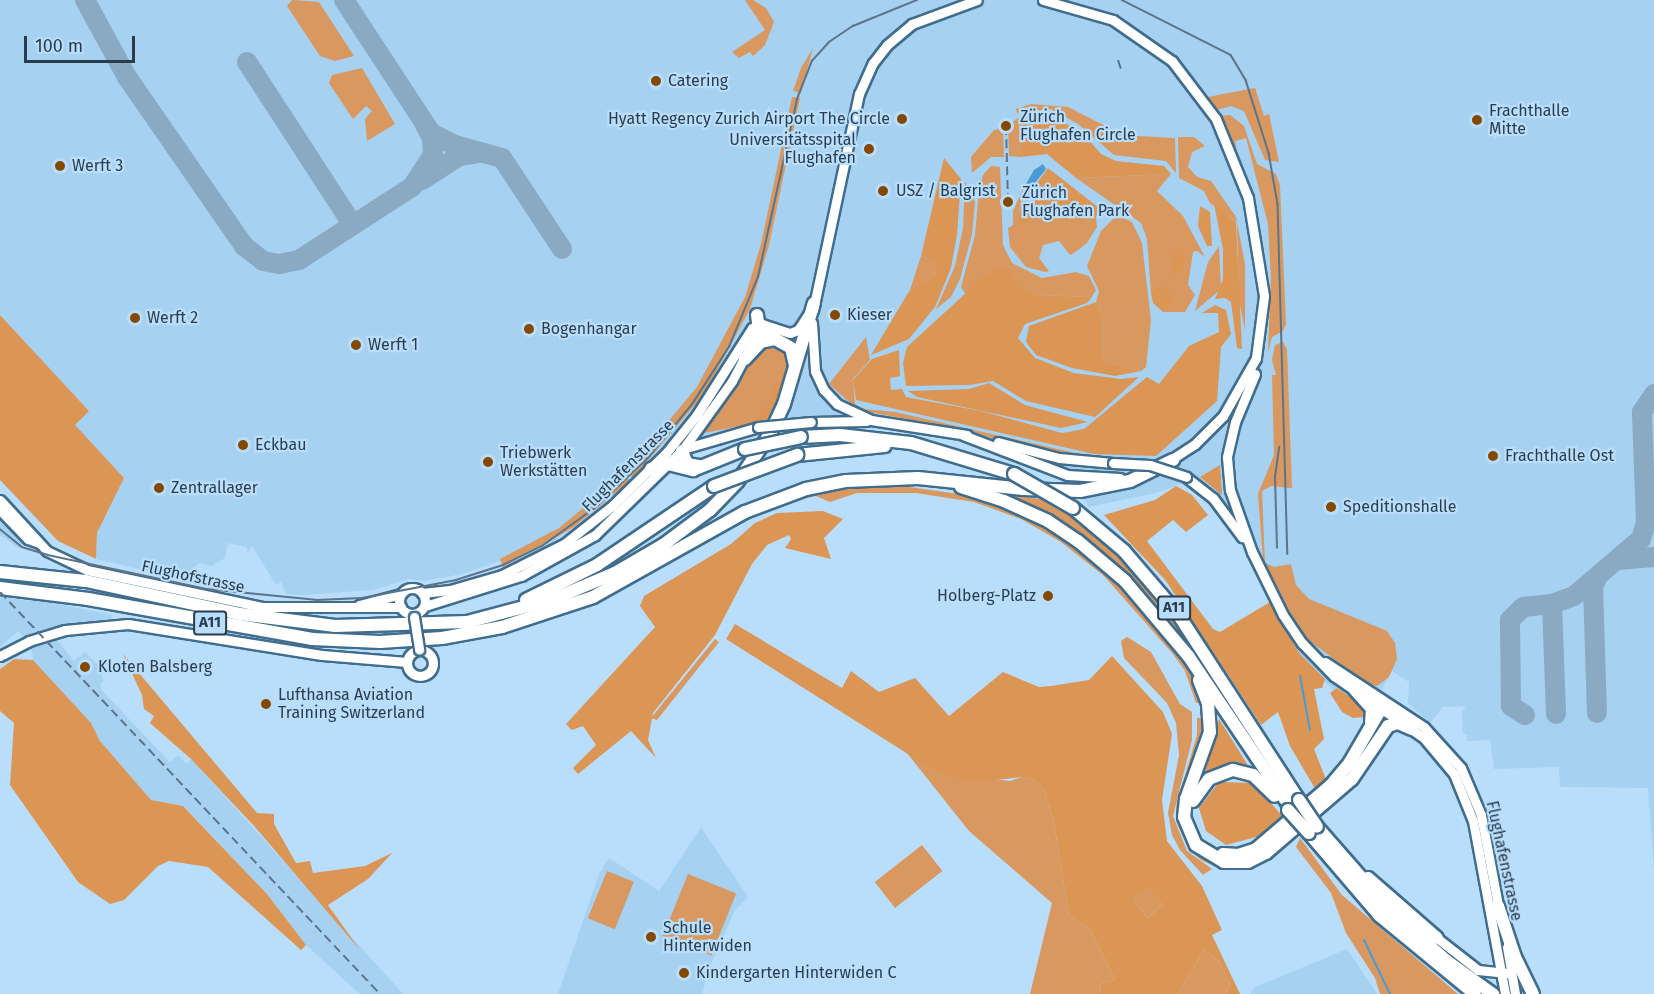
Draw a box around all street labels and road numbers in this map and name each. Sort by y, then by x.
street label: Flughafenstrasse [578,416,678,516]
street label: Flughofstrasse [140,557,246,597]
road number: A11 [1156,596,1192,620]
road number: A11 [192,611,228,635]
street label: Flughafenstrasse [1482,799,1526,923]

